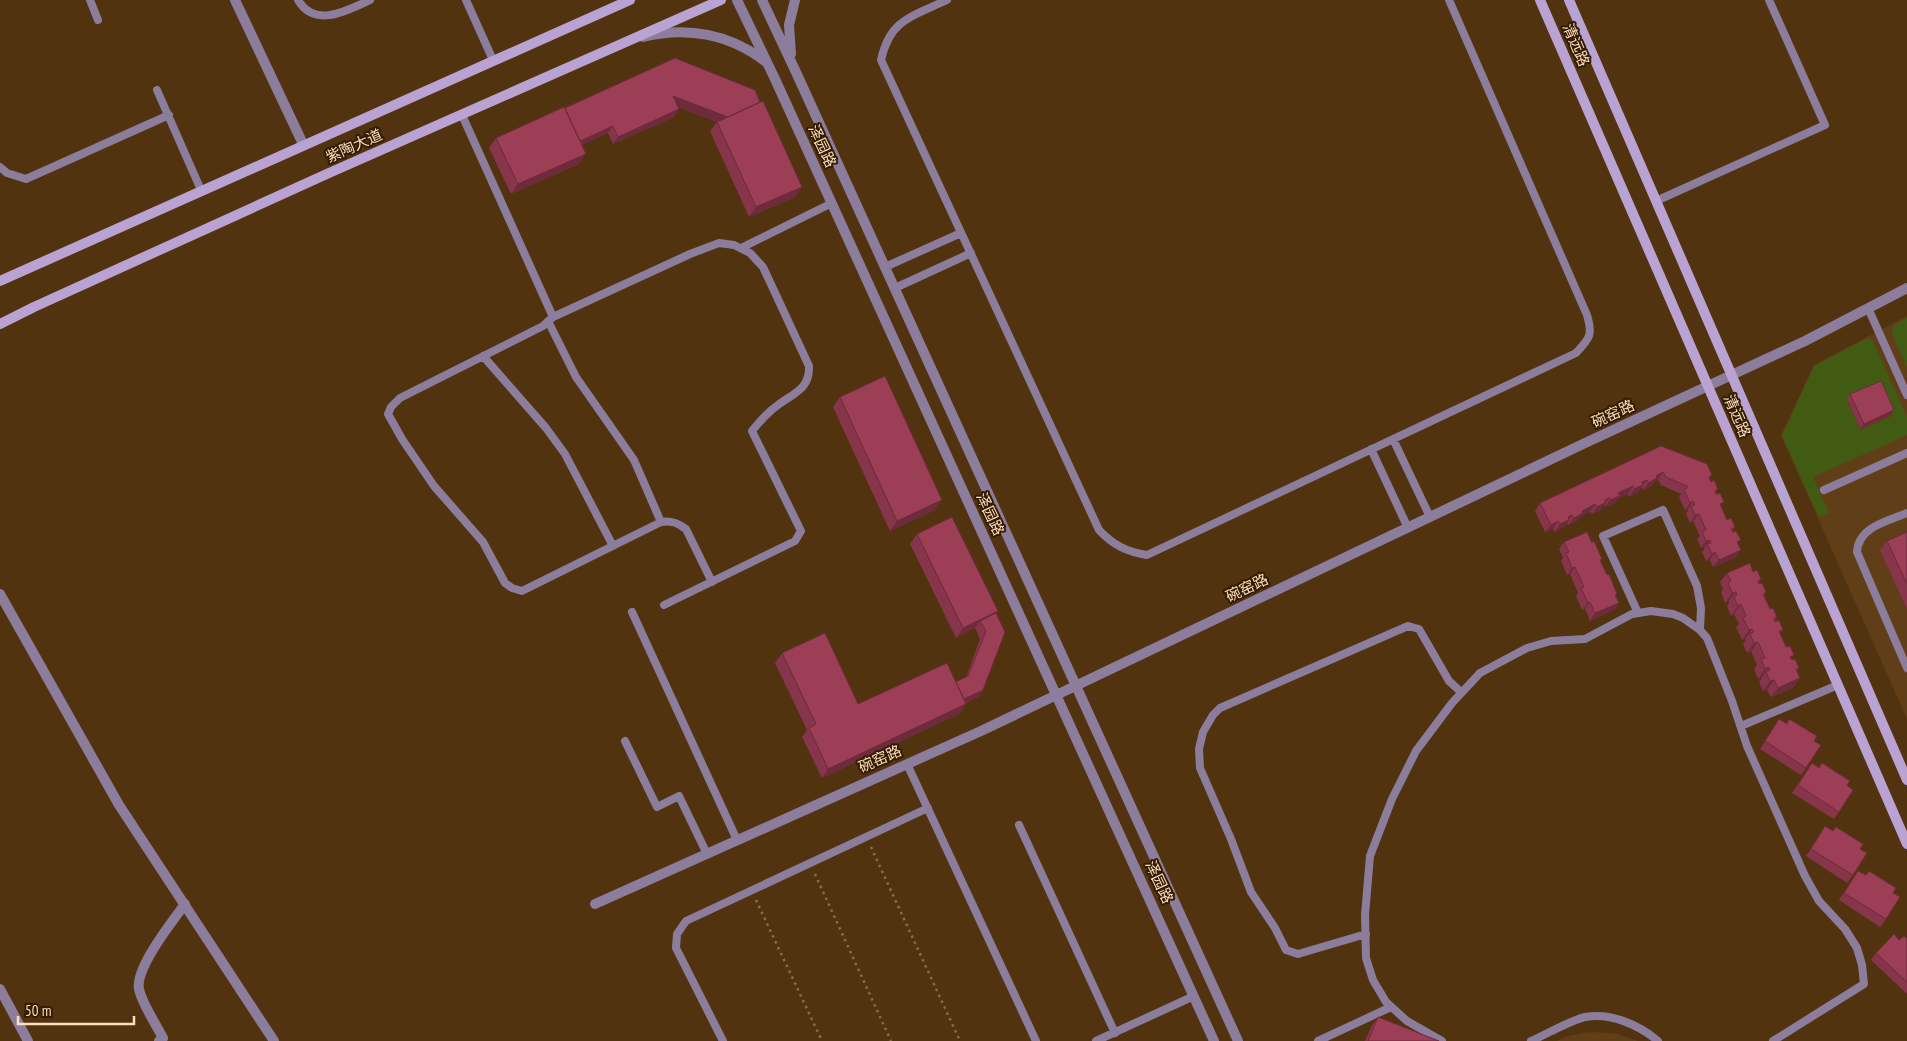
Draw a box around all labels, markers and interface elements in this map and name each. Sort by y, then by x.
street label: 清远路 [1559,20,1594,69]
street label: 泽园路 [804,121,841,170]
street label: 紫陶大道 [323,125,385,166]
street label: 清远路 [1720,391,1755,440]
street label: 碗窑路 [1588,395,1637,432]
street label: 泽园路 [972,489,1009,538]
street label: 碗窑路 [1222,569,1271,606]
street label: 碗窑路 [855,741,904,776]
street label: 泽园路 [1141,857,1178,906]
scale bar [18,994,134,1026]
text: 50 m [25,1001,51,1020]

